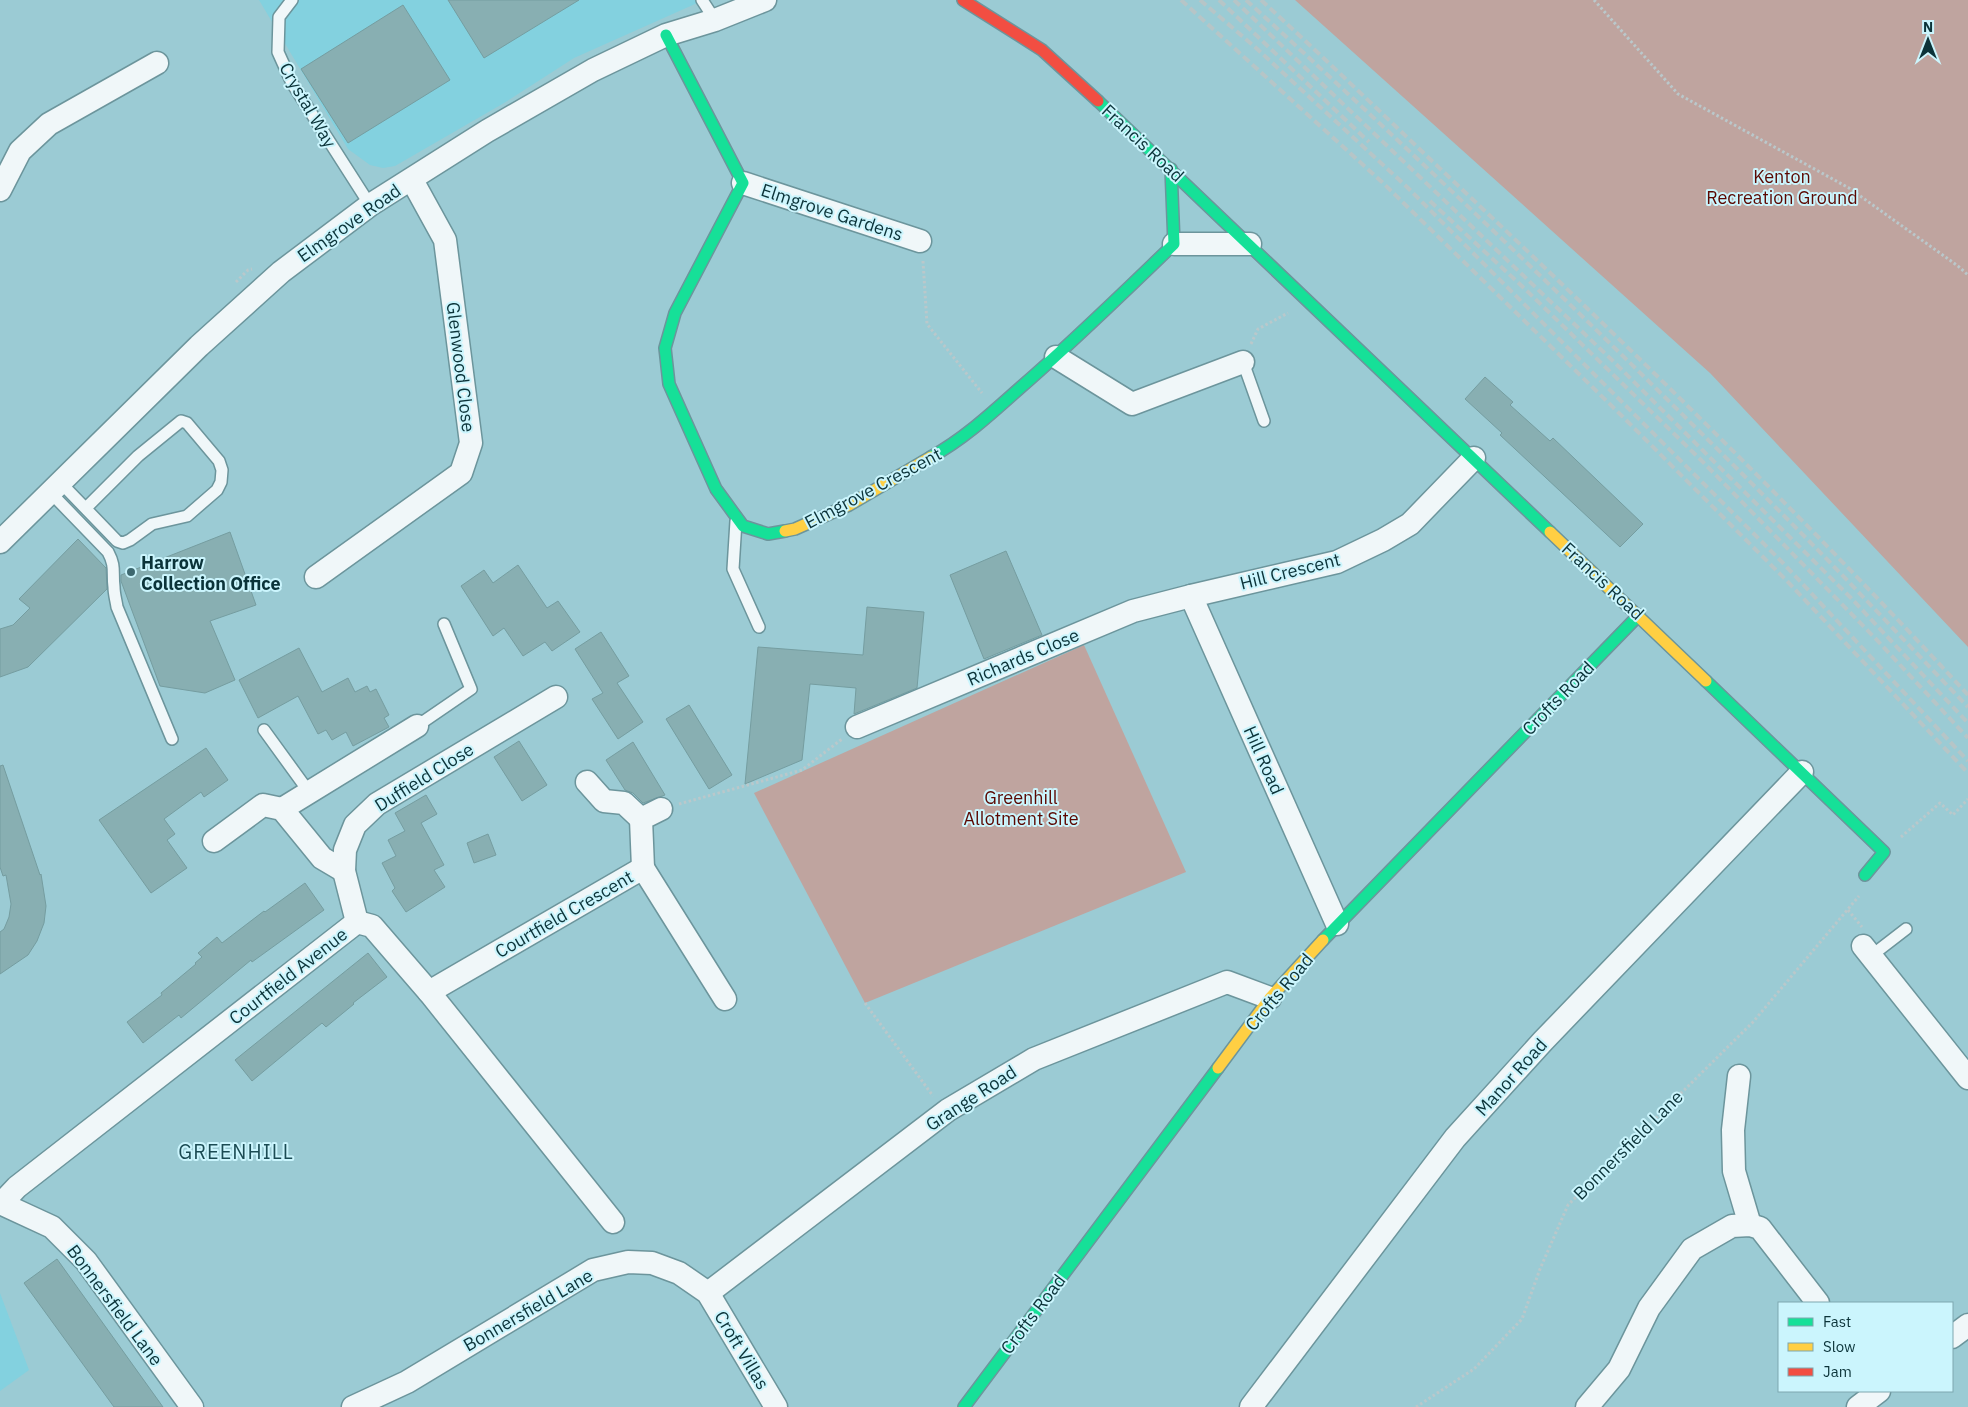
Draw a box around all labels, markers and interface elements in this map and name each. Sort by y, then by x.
north arrow [1903,15,1953,65]
text: N [1923,18,1933,36]
street label: Crystal Way [274,58,342,152]
street label: Francis Road [1097,99,1189,187]
park label: Kenton Recreation Ground [1706,165,1858,209]
street label: Elmgrove Gardens [758,178,906,246]
street label: Elmgrove Road [293,179,405,267]
street label: Glenwood Close [442,301,480,433]
street label: Elmgrove Crescent [801,442,945,534]
street label: Francis Road [1557,537,1649,625]
street label: Hill Crescent [1237,547,1343,595]
place label: Harrow Collection Office [141,551,281,595]
marker: Harrow Collection Office [125,566,137,578]
street label: Richards Close [963,623,1083,691]
street label: Crofts Road [1517,656,1599,740]
street label: Hill Road [1239,722,1289,798]
street label: Duffield Close [370,737,478,817]
park label: Greenhill Allotment Site [963,786,1079,830]
street label: Courtfield Crescent [491,865,637,963]
street label: Courtfield Avenue [224,923,352,1029]
street label: Crofts Road [1240,949,1318,1035]
street label: Manor Road [1470,1033,1552,1121]
street label: Grange Road [921,1060,1021,1136]
street label: Bonnersfield Lane [1568,1085,1688,1205]
district label: GREENHILL [178,1138,294,1165]
street label: Bonnersfield Lane [62,1240,168,1370]
street label: Bonnersfield Lane [459,1264,597,1356]
street label: Crofts Road [995,1269,1071,1359]
legend [1778,1302,1953,1392]
street label: Croft Villas [710,1307,774,1393]
text: Fast [1823,1312,1851,1331]
text: Slow [1823,1337,1856,1356]
text: Jam [1823,1362,1852,1381]

